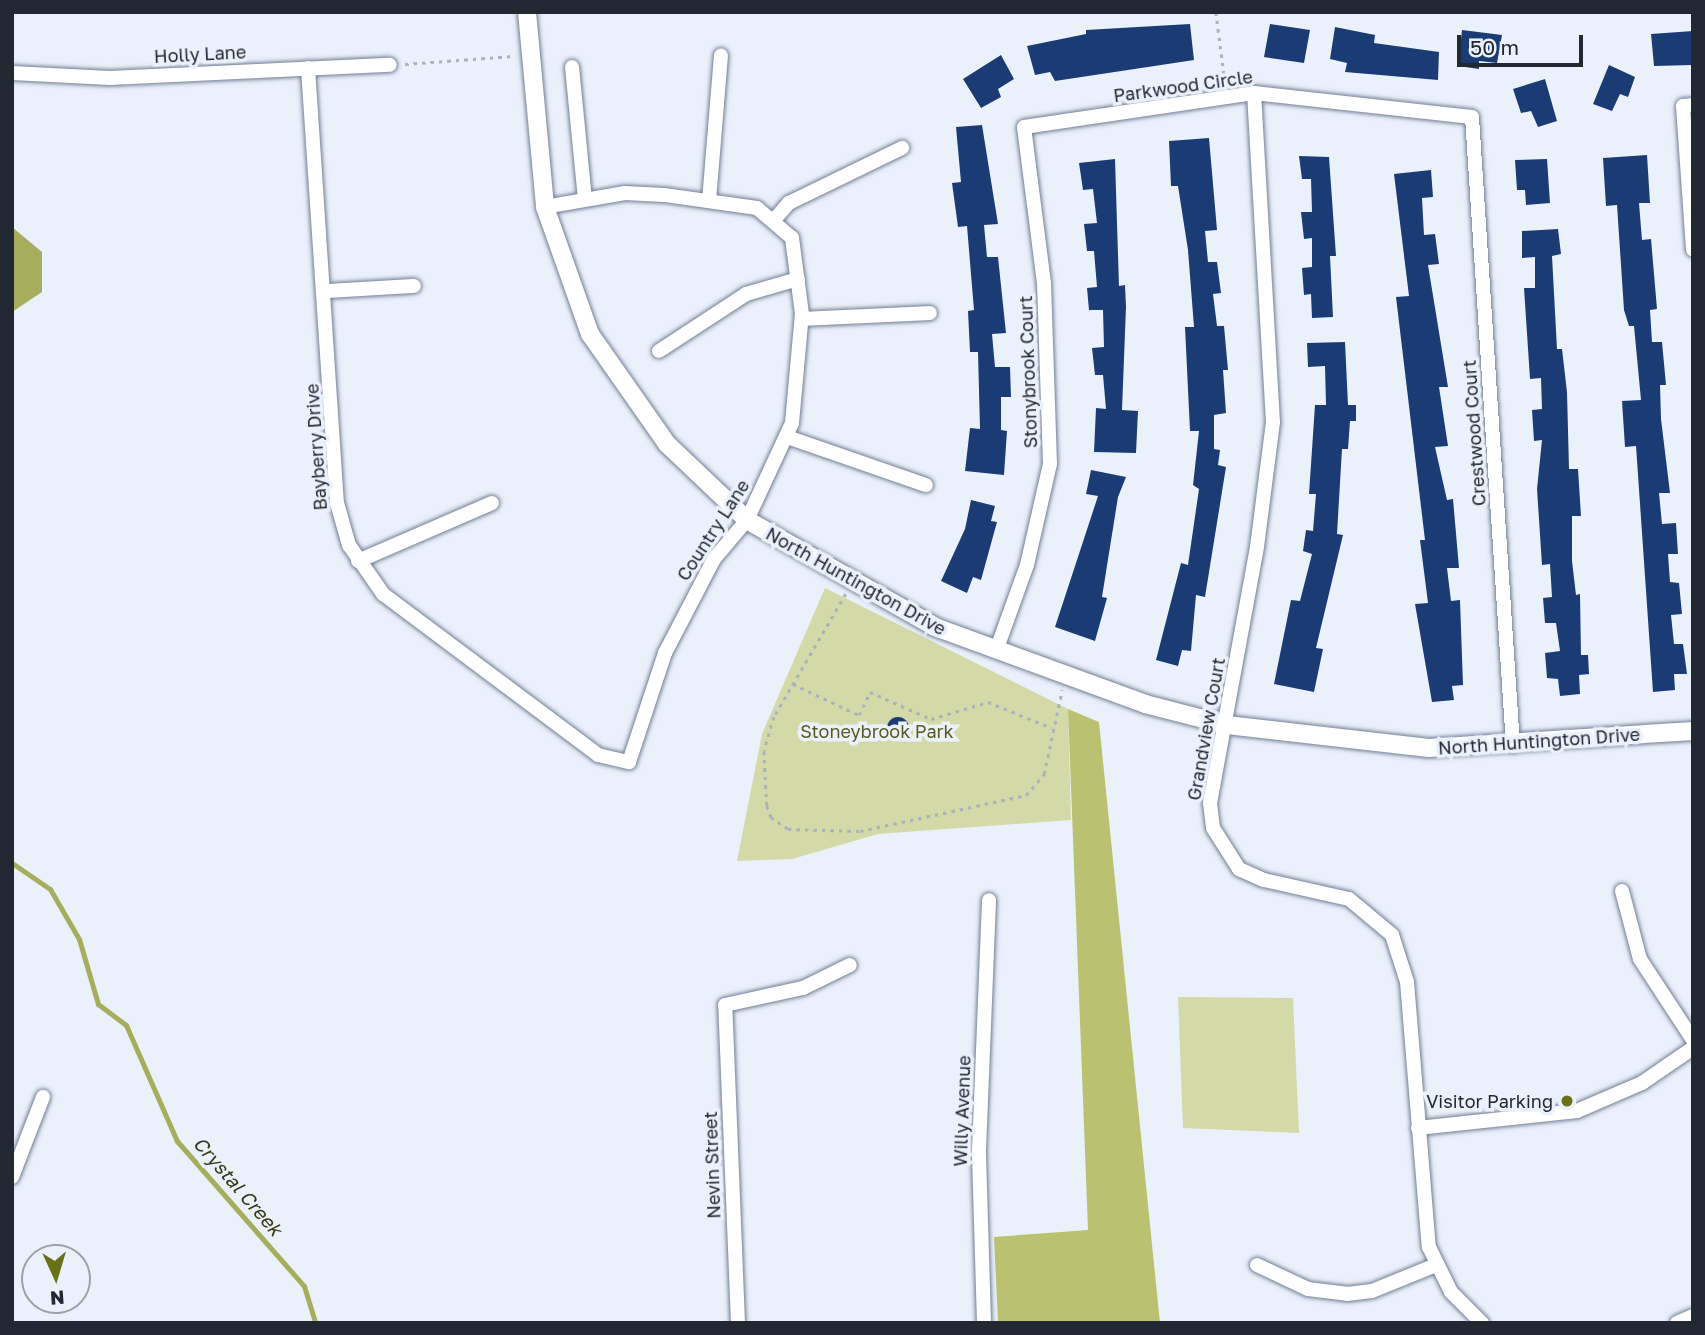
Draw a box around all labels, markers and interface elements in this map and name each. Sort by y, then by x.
scale bar [1460,21,1586,65]
text: 50 m [1470,34,1519,60]
street label: Holly Lane [153,41,247,67]
street label: Parkwood Circle [1112,66,1254,106]
street label: Stonybrook Court [1015,295,1041,449]
street label: Crestwood Court [1458,359,1490,507]
street label: Bayberry Drive [301,383,331,511]
street label: Country Lane [672,475,754,585]
street label: North Huntington Drive [762,522,950,640]
street label: Grandview Court [1183,656,1229,802]
park label: Stoneybrook Park [800,720,954,742]
street label: North Huntington Drive [1437,723,1641,759]
street label: Willy Avenue [949,1055,975,1167]
place label: Visitor Parking [1426,1090,1553,1112]
marker: Visitor Parking [1559,1093,1575,1109]
street label: Nevin Street [699,1111,725,1219]
water label: Crystal Creek [189,1132,287,1240]
north arrow [21,1244,91,1314]
text: N [49,1286,65,1310]

